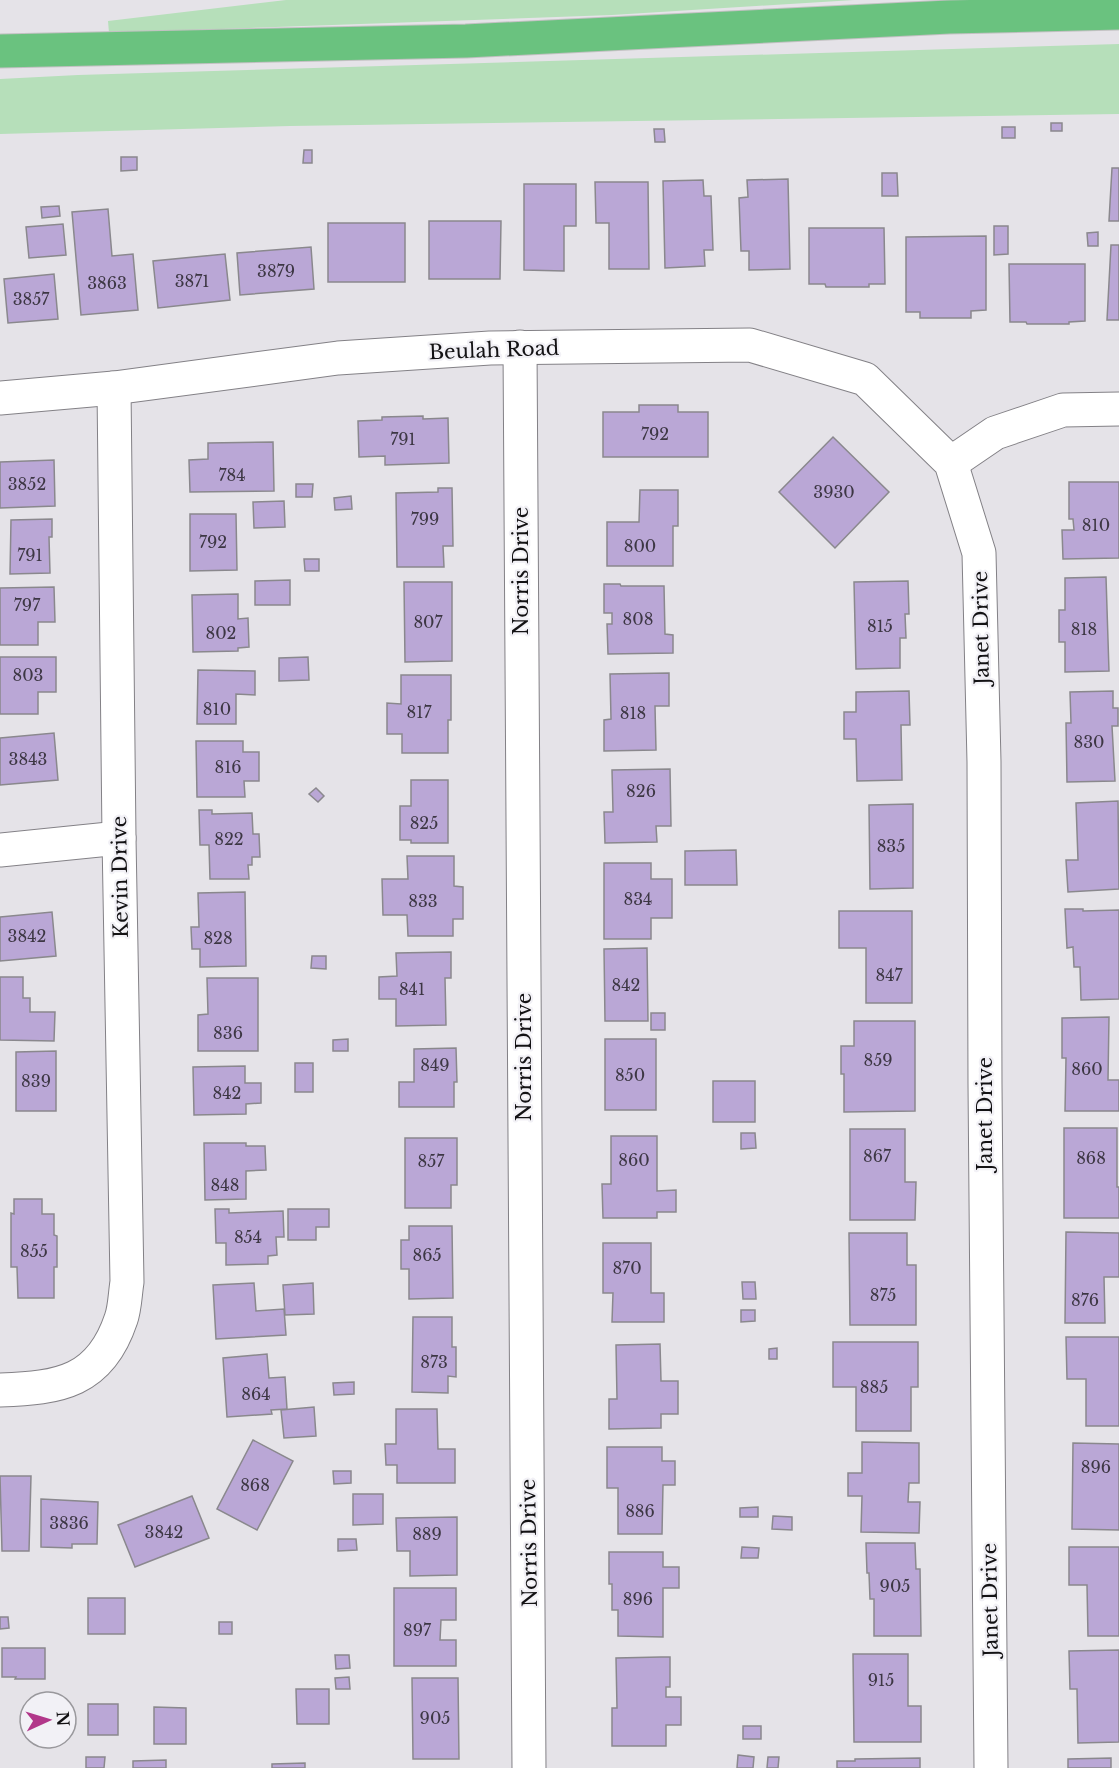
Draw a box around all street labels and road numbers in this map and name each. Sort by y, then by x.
street label: Beulah Road [428,336,560,364]
street label: Norris Drive [509,507,533,635]
street label: Janet Drive [968,571,994,688]
street label: Kevin Drive [107,816,133,938]
street label: Norris Drive [512,993,536,1121]
street label: Janet Drive [973,1057,997,1174]
street label: Norris Drive [516,1479,542,1607]
street label: Janet Drive [977,1543,1003,1660]

